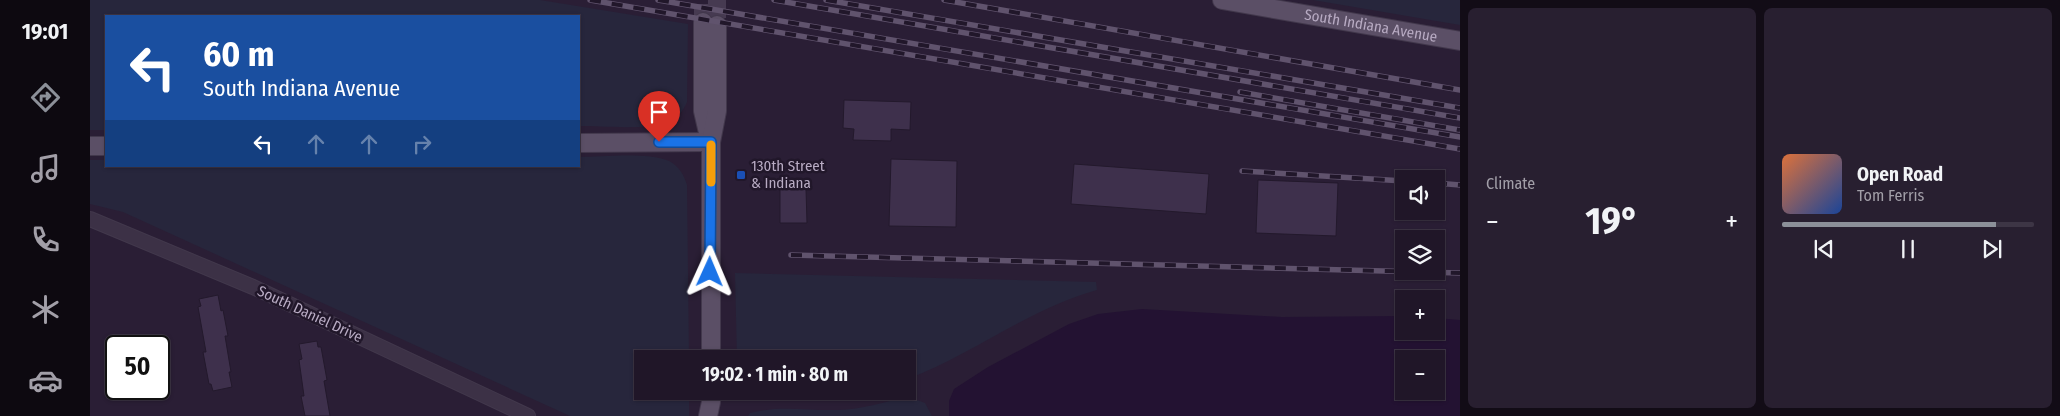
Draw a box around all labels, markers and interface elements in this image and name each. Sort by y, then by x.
street label: South Indiana Avenue [1303,5,1439,46]
text: 19:01 [22,18,68,45]
text: 60 m [203,33,274,75]
icon: left [120,35,185,100]
text: South Indiana Avenue [203,75,400,102]
icon: directions [28,80,63,115]
pin [638,91,680,142]
icon: arrive [645,98,673,126]
icon: left [249,130,277,158]
icon: ahead [302,130,330,158]
icon: ahead [355,130,383,158]
icon: right [408,130,436,158]
icon: music [28,151,63,186]
place label: 130th Street & Indiana [751,157,825,192]
text: Open Road [1857,163,1943,186]
marker: 130th Street & Indiana [735,169,747,181]
map controls [1395,170,1445,400]
button: sound [1395,170,1445,220]
text: Climate [1486,174,1535,193]
text: Tom Ferris [1857,186,1924,205]
text: 19° [1585,198,1639,244]
text: − [1486,205,1499,238]
text: + [1725,205,1738,238]
icon: phone [28,222,63,257]
button: layers [1395,230,1445,280]
icon: previous [1810,235,1838,263]
icon: pause [1894,235,1922,263]
icon: next [1978,235,2006,263]
position arrow [683,245,735,297]
street label: South Daniel Drive [255,282,365,346]
button: + [1395,290,1445,340]
icon: climate [28,292,63,327]
speed limit sign: 50 [105,335,170,400]
button: − [1395,350,1445,400]
icon: car [28,363,63,398]
text: 19:02 · 1 min · 80 m [702,363,848,386]

